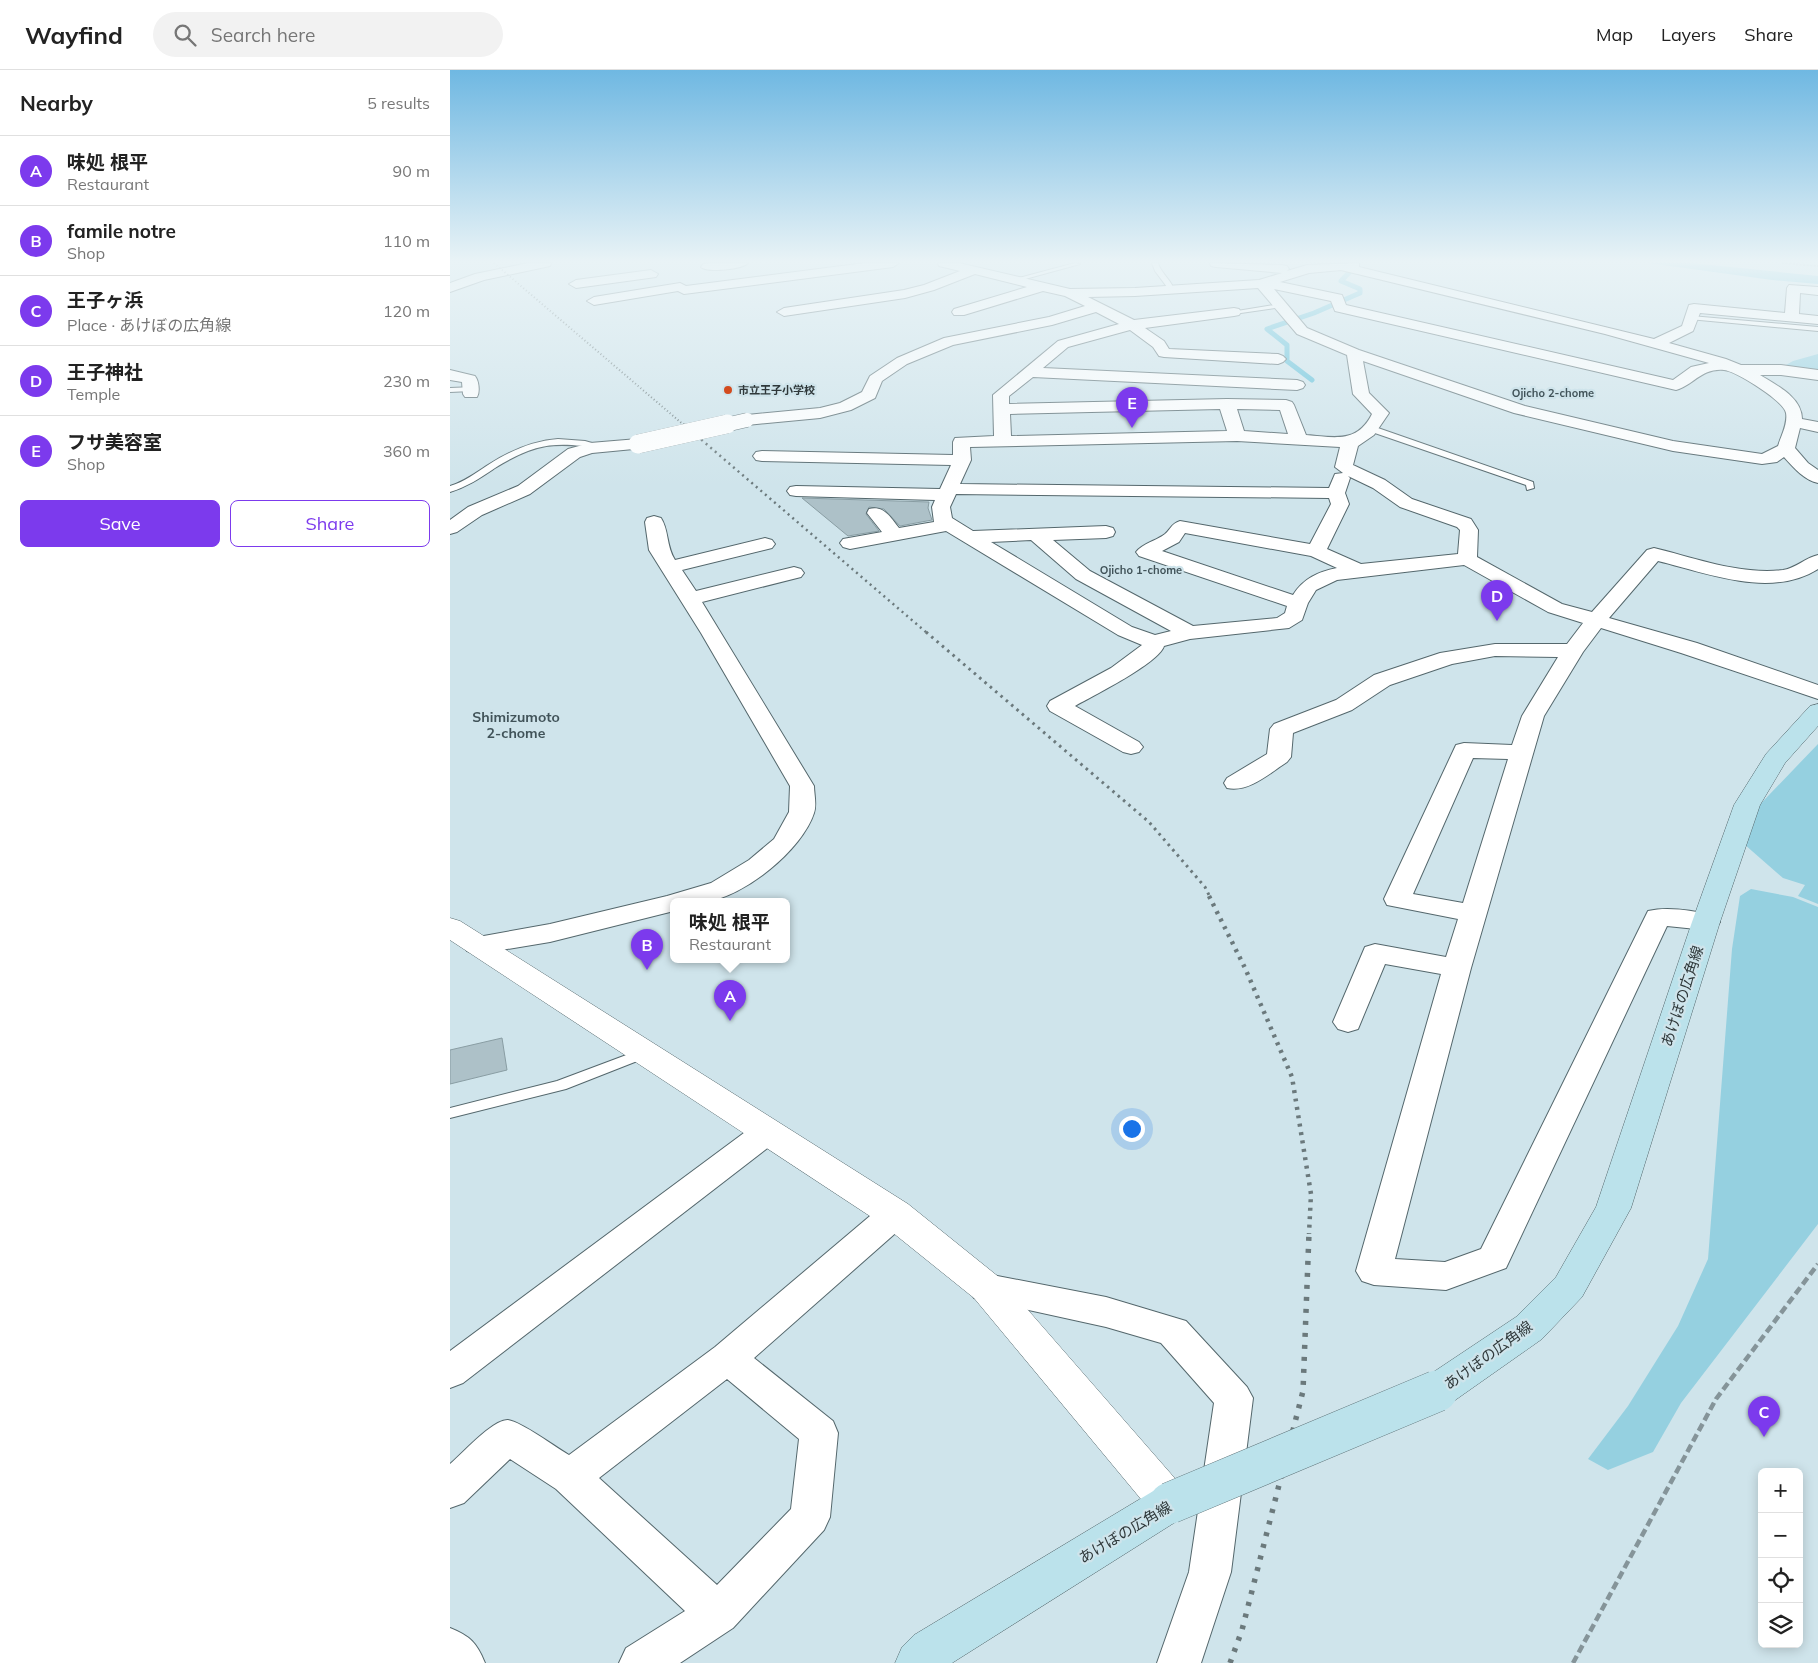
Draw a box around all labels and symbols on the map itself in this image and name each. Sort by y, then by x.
place label: 市立王子小学校 [738,383,815,397]
marker: 市立王子小学校 [722,384,734,396]
district label: Ojicho 2-chome [1512,386,1594,400]
pin: E [1116,387,1148,428]
district label: Ojicho 1-chome [1100,563,1182,577]
pin: D [1481,580,1513,621]
district label: Shimizumoto 2-chome [472,708,560,742]
pin: B [631,929,663,970]
street label: あけぼの広角線 [1657,943,1707,1049]
pin: A [714,980,746,1021]
your location [1119,1116,1145,1142]
street label: あけぼの広角線 [1440,1316,1536,1394]
pin: C [1748,1396,1780,1437]
street label: あけぼの広角線 [1075,1497,1175,1567]

